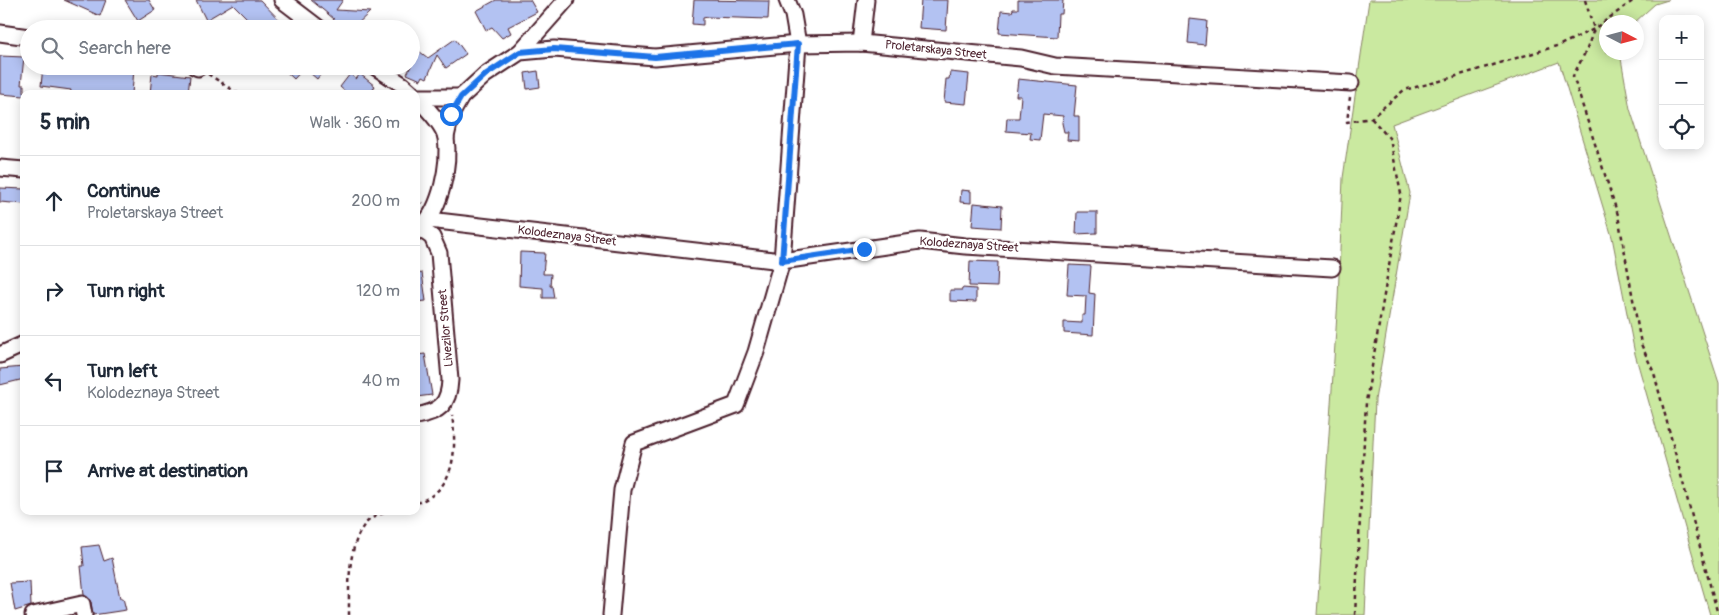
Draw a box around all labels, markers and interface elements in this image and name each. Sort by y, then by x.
north arrow [1599,15,1644,60]
map controls [1659,15,1704,150]
button: + [1659,15,1704,60]
search box [20,20,420,75]
icon: search [38,34,66,62]
text: Search here [78,36,171,60]
street label: Proletarskaya Street [884,37,988,63]
button: − [1659,60,1704,105]
route start [440,103,463,126]
button: locate [1659,105,1704,150]
text: 5 min [40,109,90,136]
text: Walk · 360 m [309,113,400,133]
text: Continue [87,179,160,203]
icon: ahead [40,187,68,215]
text: 200 m [352,191,400,211]
text: Proletarskaya Street [87,203,223,223]
street label: Kolodeznaya Street [517,222,617,250]
street label: Kolodeznaya Street [919,234,1019,256]
route end [853,238,876,261]
icon: right [40,277,68,305]
text: Turn right [87,279,165,303]
text: 120 m [356,281,400,301]
street label: Livezilor Street [435,288,457,367]
text: Turn left [87,359,157,383]
icon: left [40,367,68,395]
text: 40 m [362,371,400,391]
text: Kolodeznaya Street [87,383,220,403]
icon: arrive [40,457,68,485]
text: Arrive at destination [87,459,248,483]

